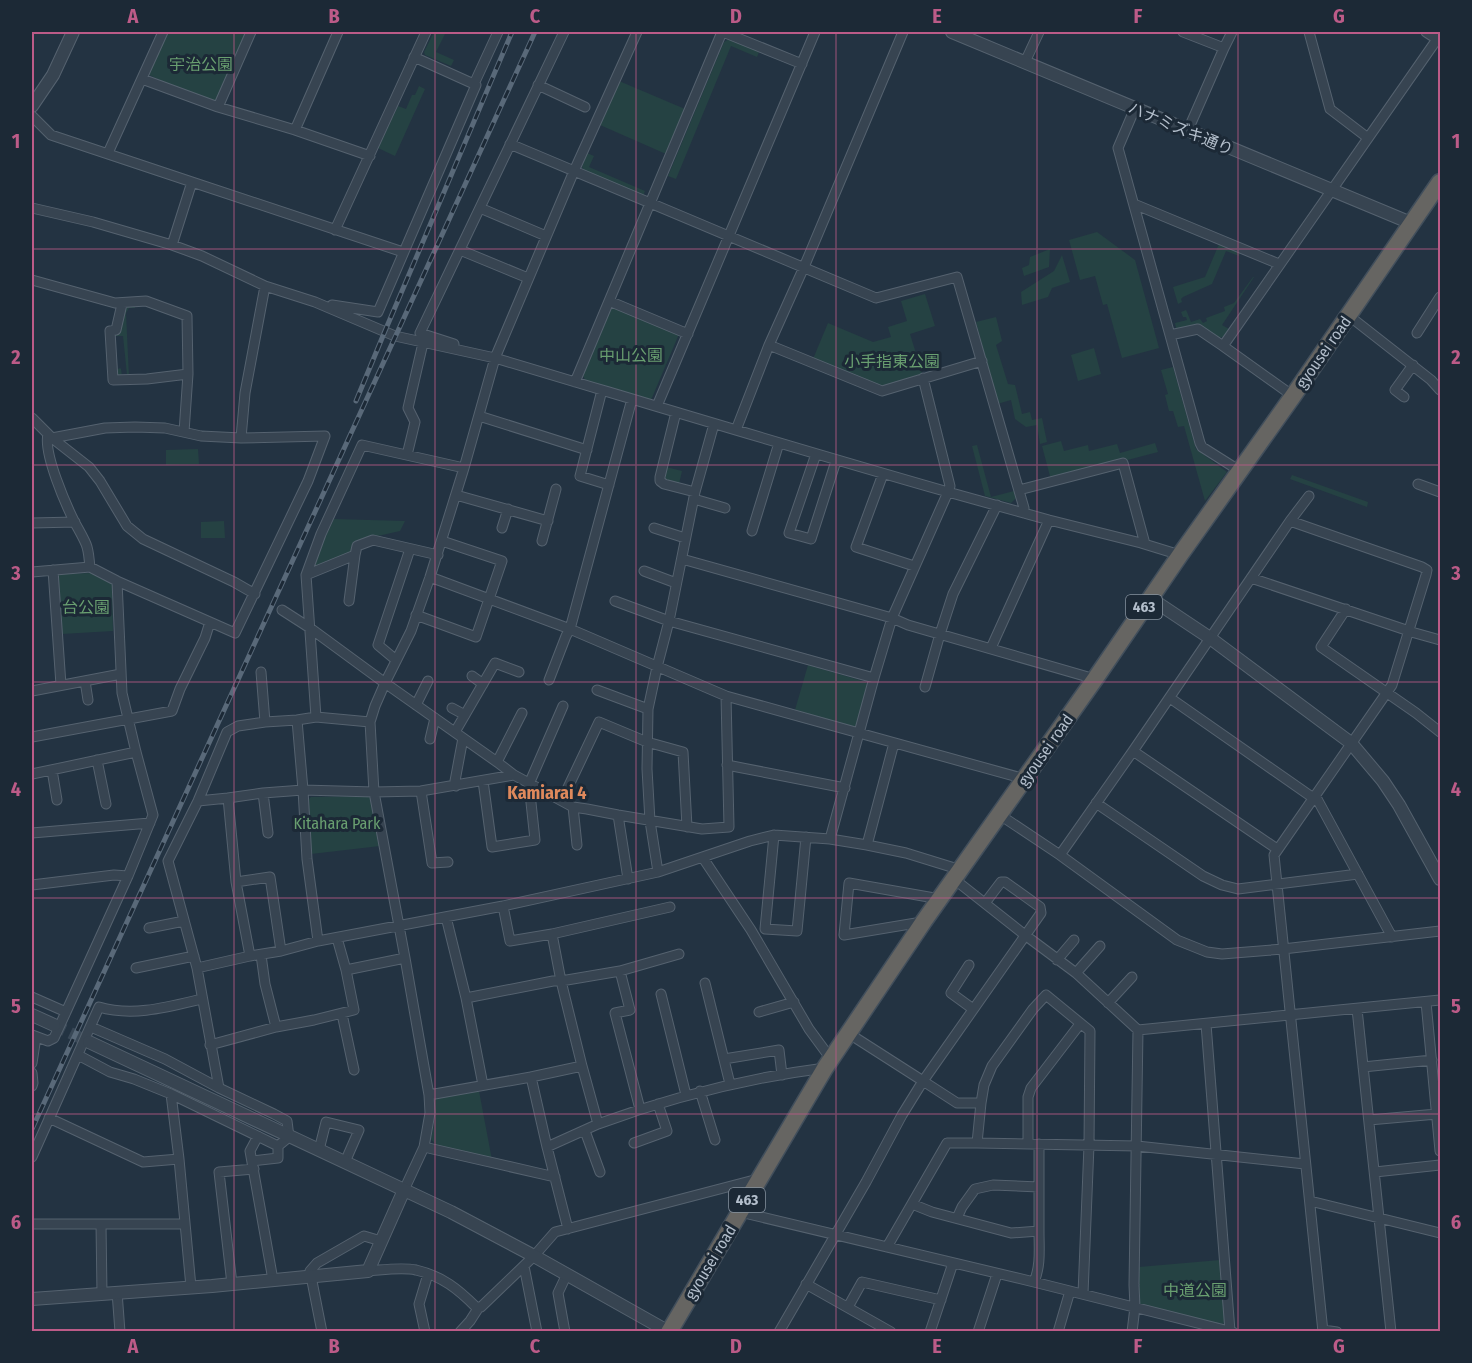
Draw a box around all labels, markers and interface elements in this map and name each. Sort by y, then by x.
text: A [127,4,140,28]
text: B [328,4,340,28]
text: C [530,4,541,28]
text: D [730,4,742,28]
text: E [932,4,942,28]
text: F [1134,4,1143,28]
text: G [1333,4,1345,28]
park label: 宇治公園 [169,55,233,74]
street label: ハナミズキ通り [1126,98,1236,159]
text: 1 [12,129,20,153]
text: 1 [1452,129,1460,153]
street label: gyousei road [1292,313,1355,392]
text: 2 [10,345,21,369]
text: 2 [1450,345,1461,369]
park label: 中山公園 [599,346,663,365]
park label: 小手指東公園 [844,352,940,371]
text: 3 [10,561,21,585]
text: 3 [1450,561,1461,585]
road number: 463 [1126,595,1162,619]
park label: 台公園 [62,598,110,617]
street label: gyousei road [1014,711,1077,790]
text: 4 [11,777,21,801]
text: 4 [1451,777,1461,801]
district label: Kamiarai 4 [507,782,587,804]
park label: Kitahara Park [294,814,381,833]
text: 5 [11,994,21,1018]
text: 5 [1451,994,1461,1018]
road number: 463 [729,1188,765,1212]
text: 6 [11,1210,21,1234]
text: 6 [1451,1210,1461,1234]
street label: gyousei road [681,1221,740,1303]
park label: 中道公園 [1163,1281,1227,1300]
text: A [127,1334,140,1358]
text: B [328,1334,340,1358]
text: C [530,1334,541,1358]
text: D [730,1334,742,1358]
text: E [932,1334,942,1358]
text: F [1134,1334,1143,1358]
text: G [1333,1334,1345,1358]

